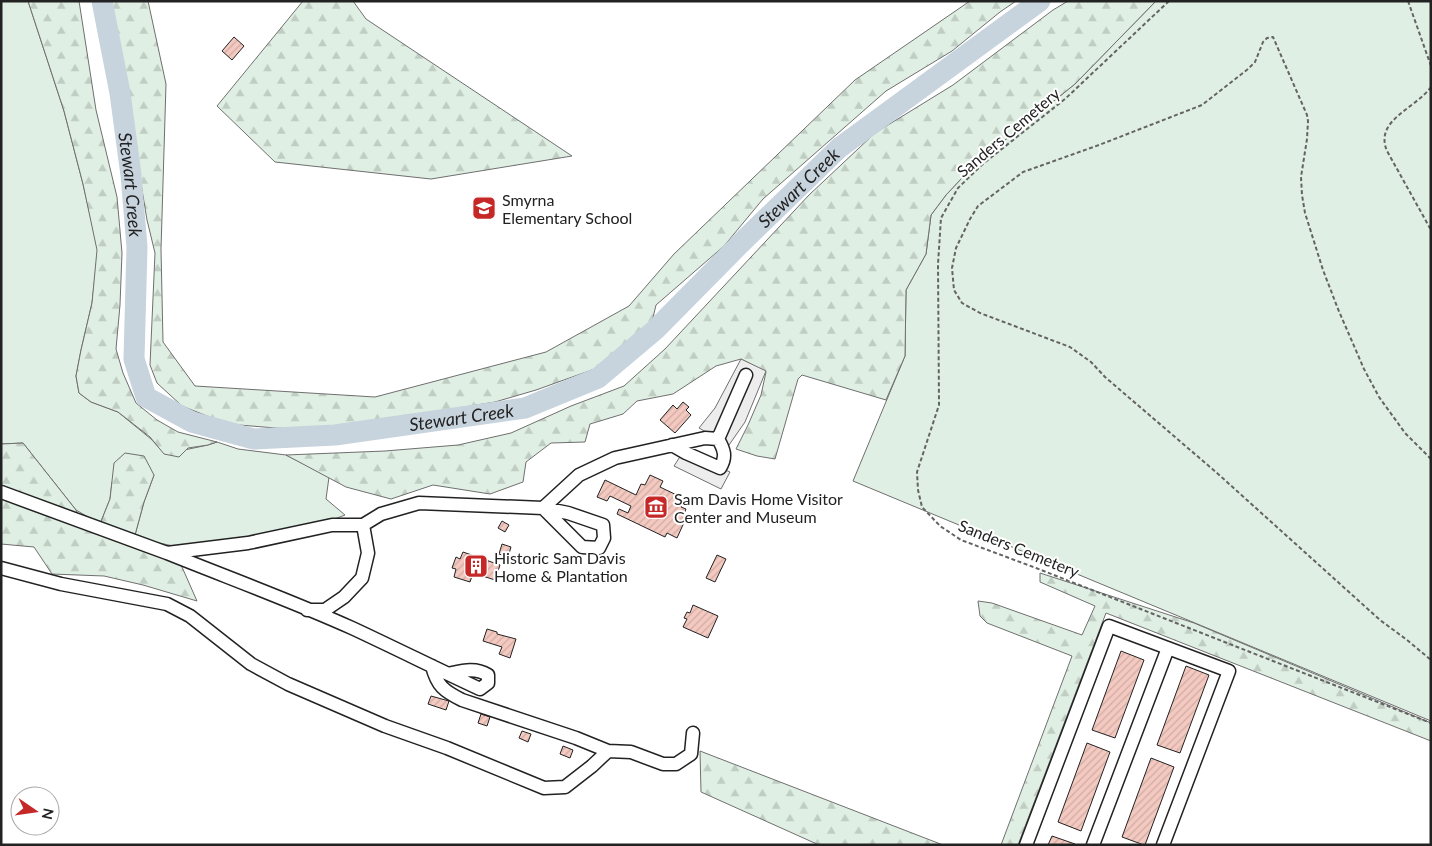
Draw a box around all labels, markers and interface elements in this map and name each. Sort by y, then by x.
street label: Sanders Cemetery [953,83,1064,181]
water label: Stewart Creek [114,131,147,238]
water label: Stewart Creek [753,143,844,232]
place label: Smyrna Elementary School [502,190,632,227]
school or university icon: Smyrna Elementary School [471,195,497,221]
water label: Stewart Creek [408,399,515,435]
place label: Sam Davis Home Visitor Center and Museum [674,489,843,526]
museum icon: Sam Davis Home Visitor Center and Museum [643,494,669,520]
street label: Sanders Cemetery [956,515,1083,581]
place label: Historic Sam Davis Home & Plantation [494,548,628,585]
building icon: Historic Sam Davis Home & Plantation [463,553,489,579]
north arrow [10,786,60,836]
text: N [39,807,58,821]

